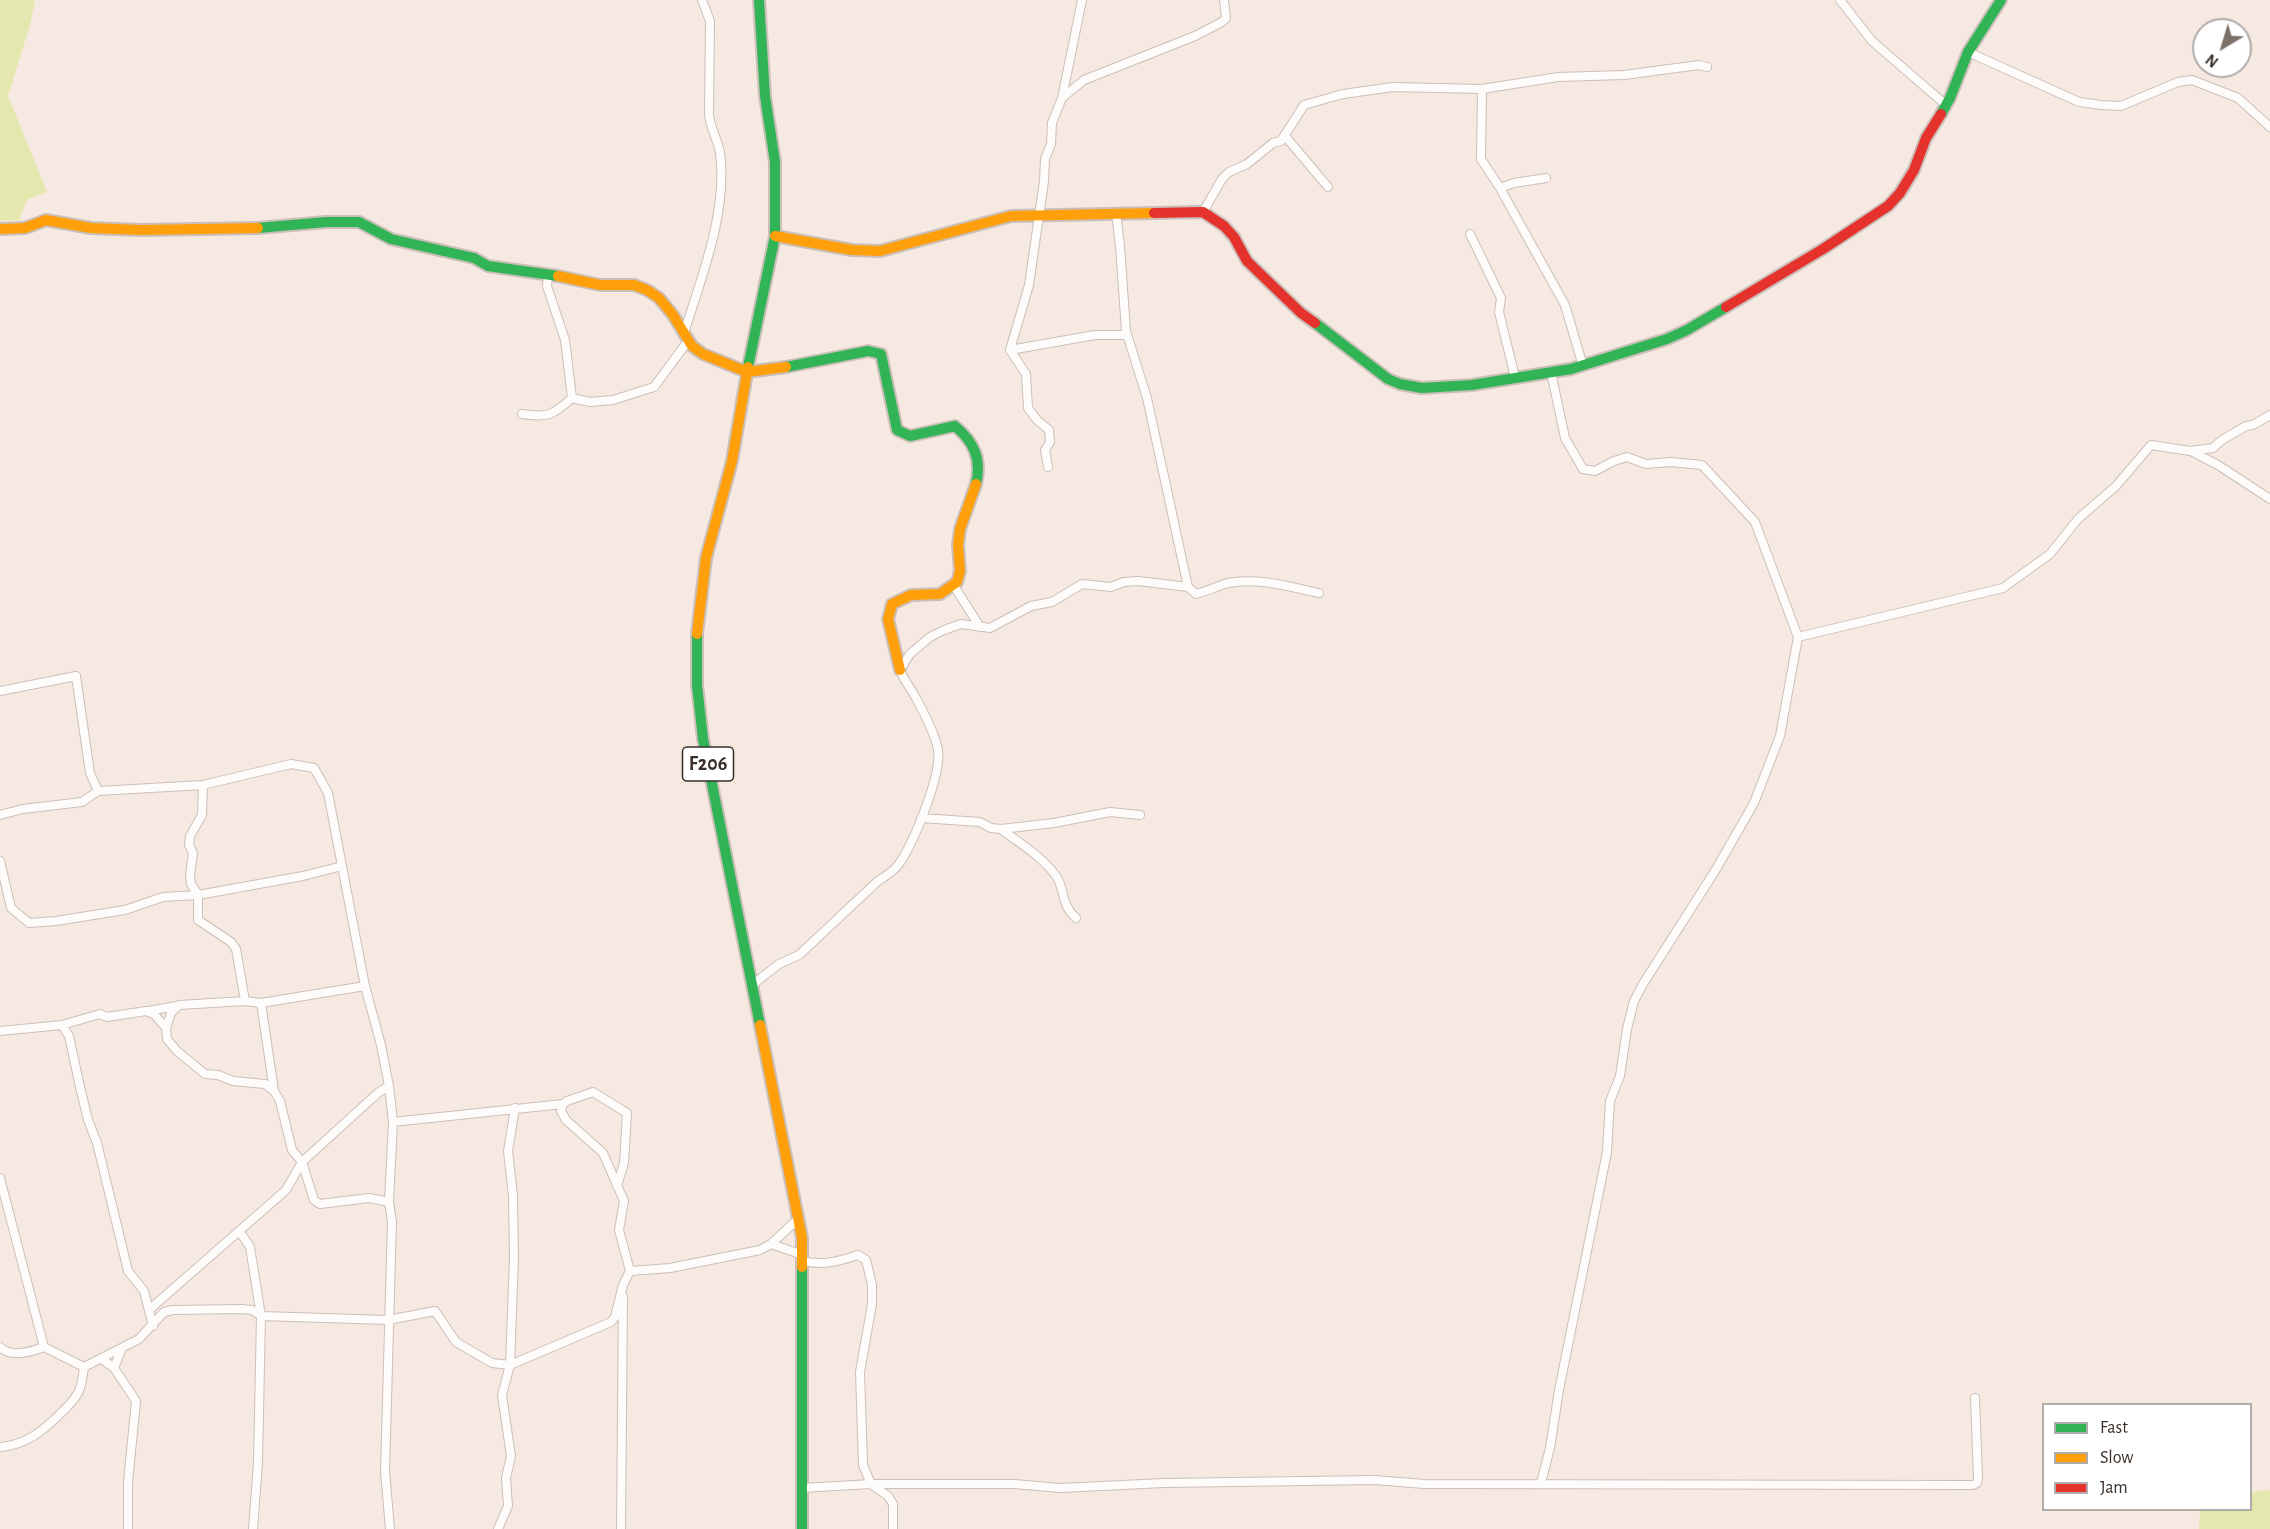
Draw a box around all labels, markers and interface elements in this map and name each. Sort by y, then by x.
north arrow [2192,18,2252,78]
text: N [2203,51,2221,70]
road number: F206 [682,747,734,781]
legend [2042,1403,2252,1511]
text: Fast [2100,1419,2128,1437]
text: Slow [2100,1449,2133,1467]
text: Jam [2100,1479,2128,1497]

